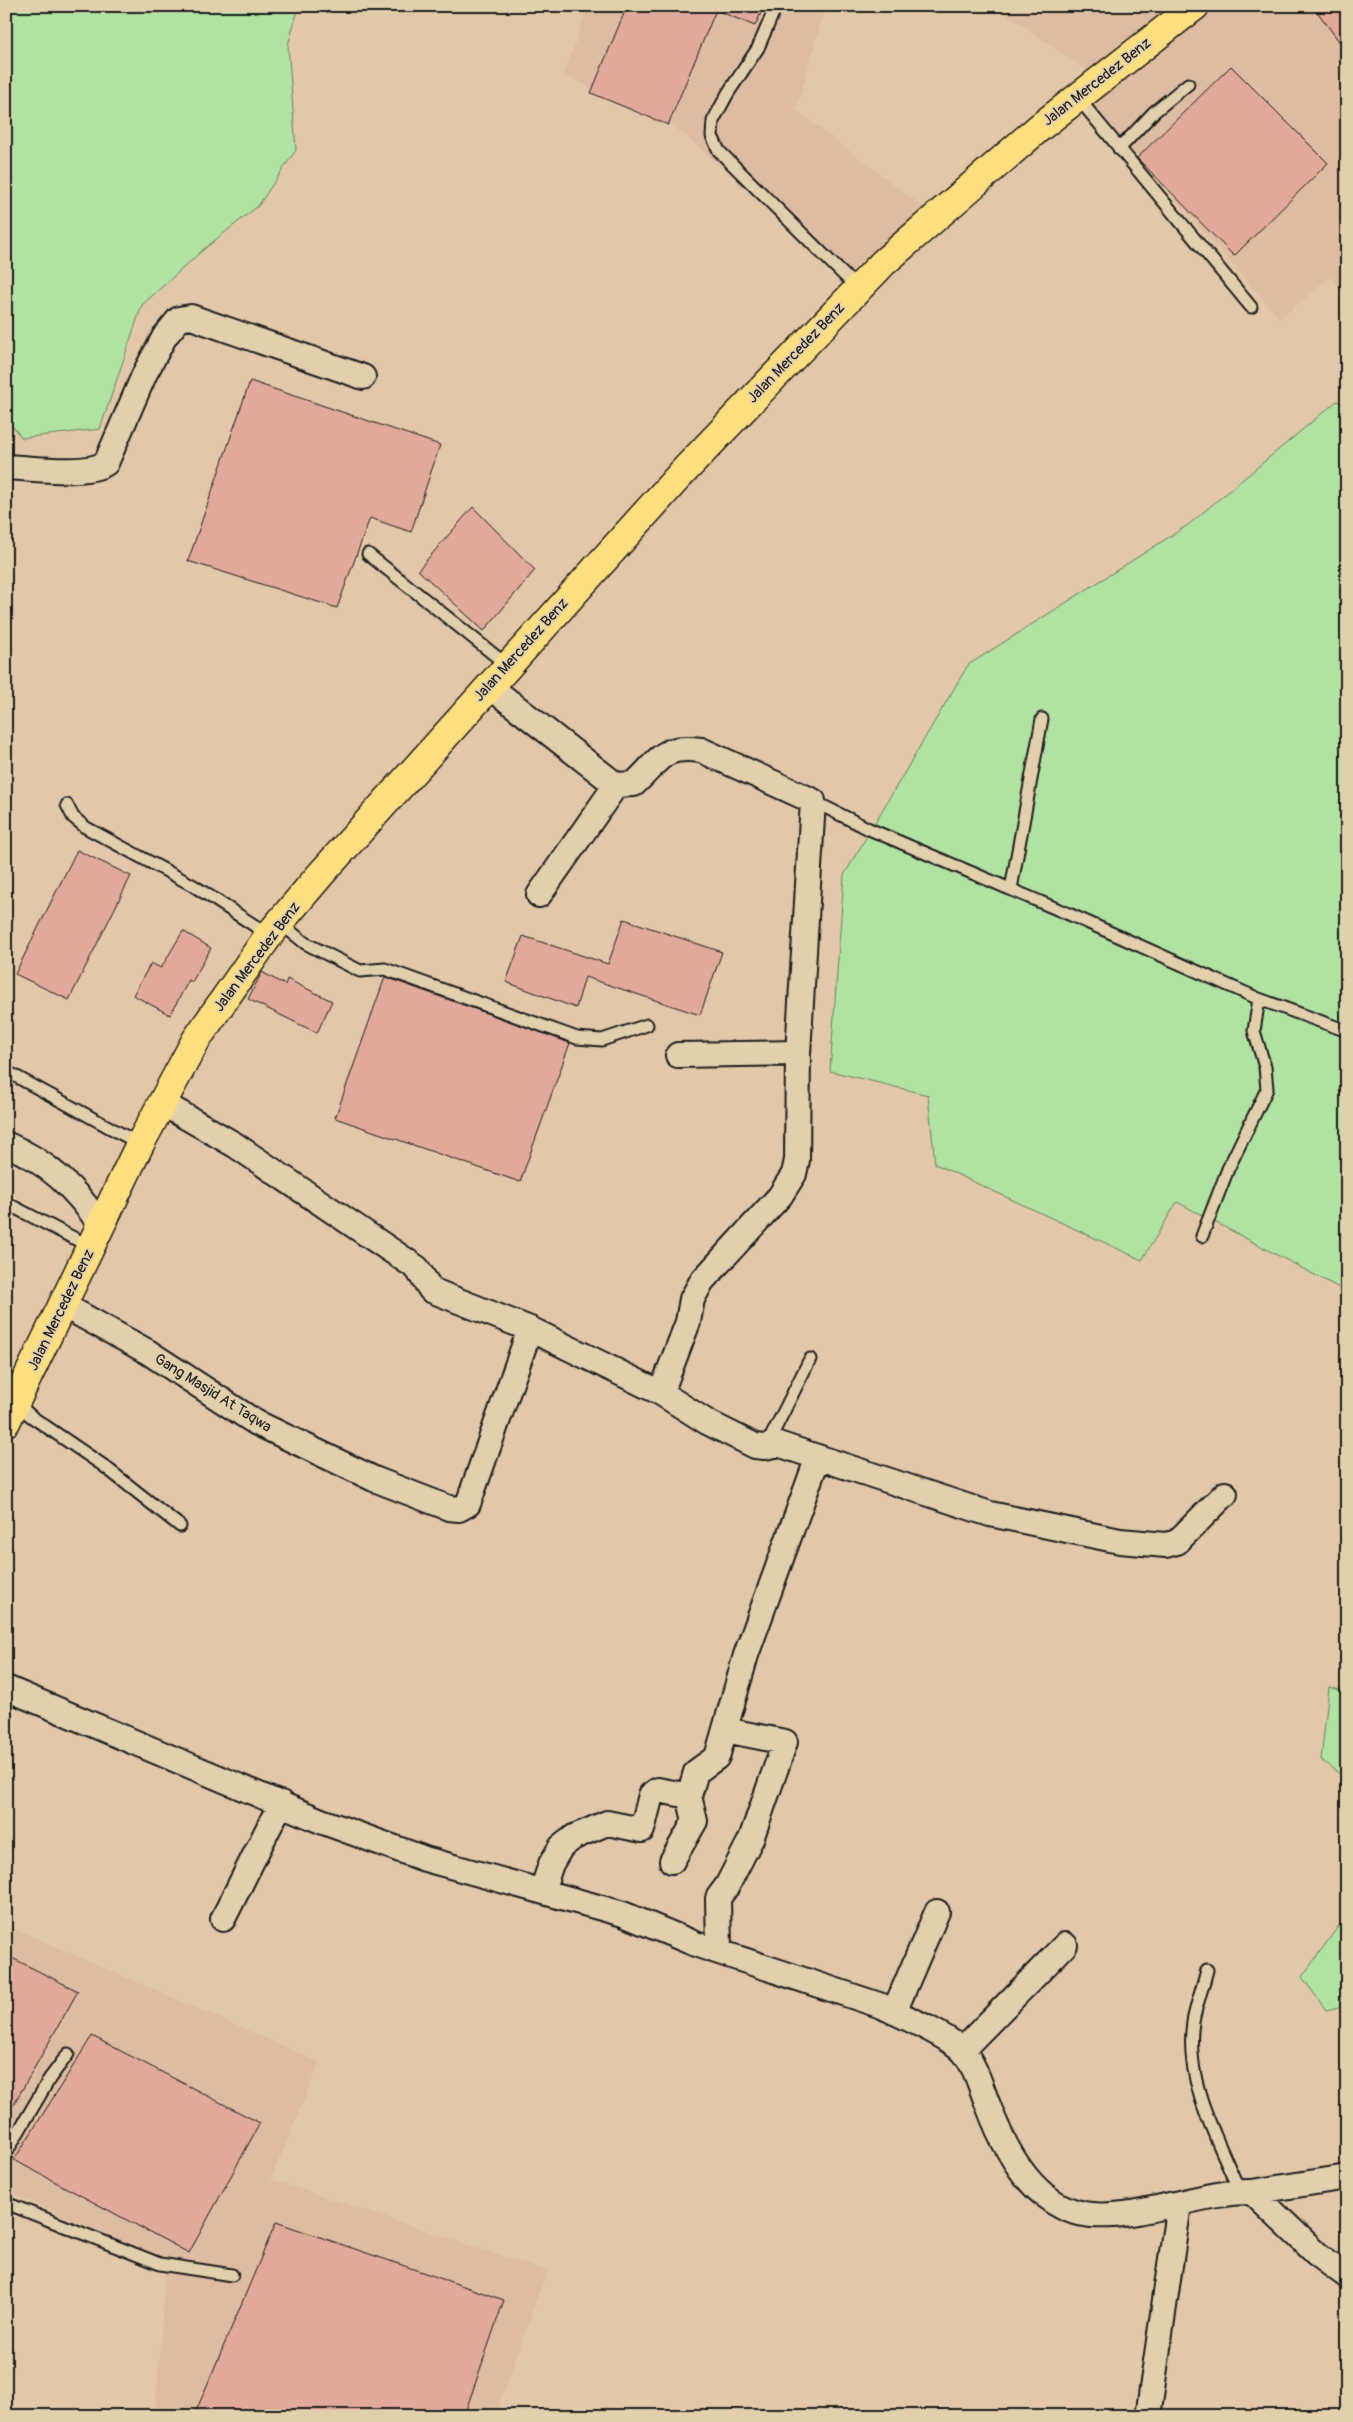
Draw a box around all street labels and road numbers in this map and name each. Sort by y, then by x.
street label: Jalan Mercedez Benz [1039,34,1155,130]
street label: Jalan Mercedez Benz [743,299,849,407]
street label: Jalan Mercedez Benz [470,594,572,706]
street label: Jalan Mercedez Benz [210,898,305,1016]
street label: Jalan Mercedez Benz [23,1246,99,1374]
street label: Gang Masjid At Taqwa [151,1349,275,1437]

